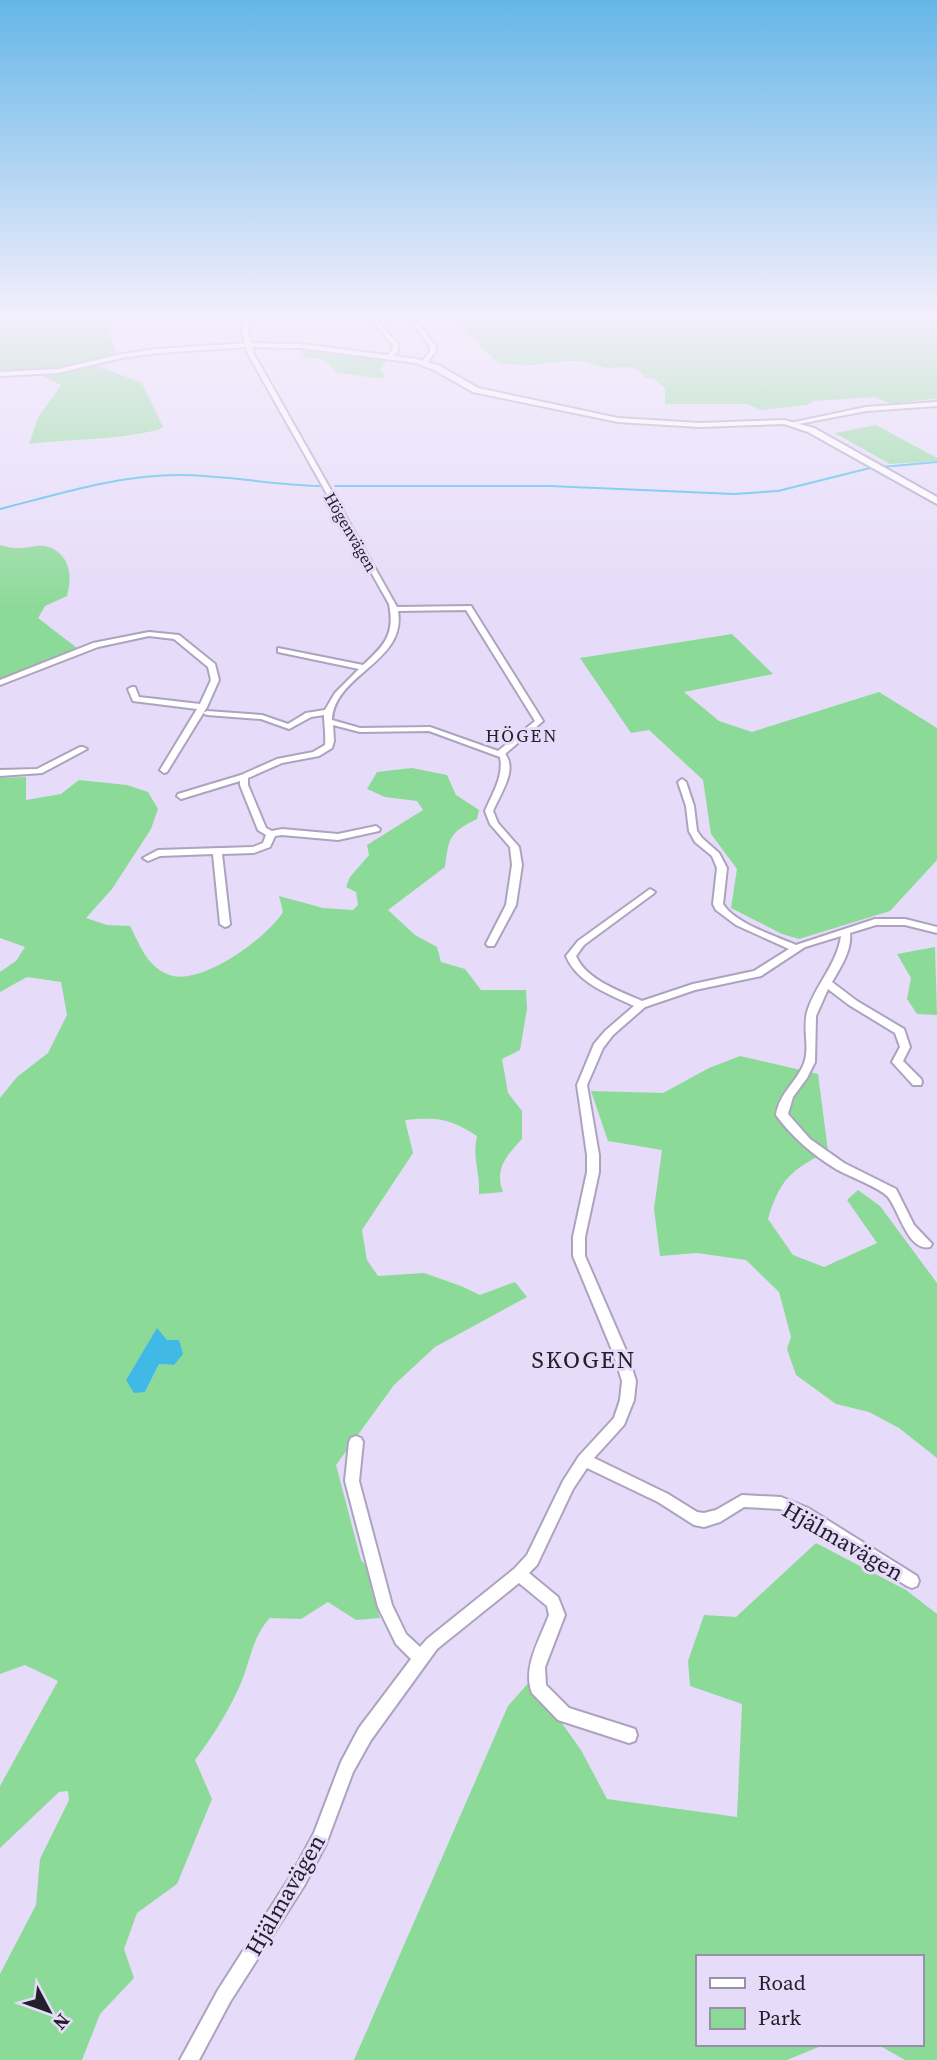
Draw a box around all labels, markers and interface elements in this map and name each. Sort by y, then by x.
street label: Högenvägen [319,488,383,576]
district label: HÖGEN [486,723,558,748]
district label: SKOGEN [532,1343,636,1376]
street label: Hjälmavägen [776,1493,910,1589]
street label: Hjälmavägen [237,1828,333,1962]
legend [696,1955,923,2046]
text: Road [758,1968,806,1997]
north arrow [14,1976,84,2046]
text: Park [758,2003,802,2032]
text: N [47,2008,76,2036]

